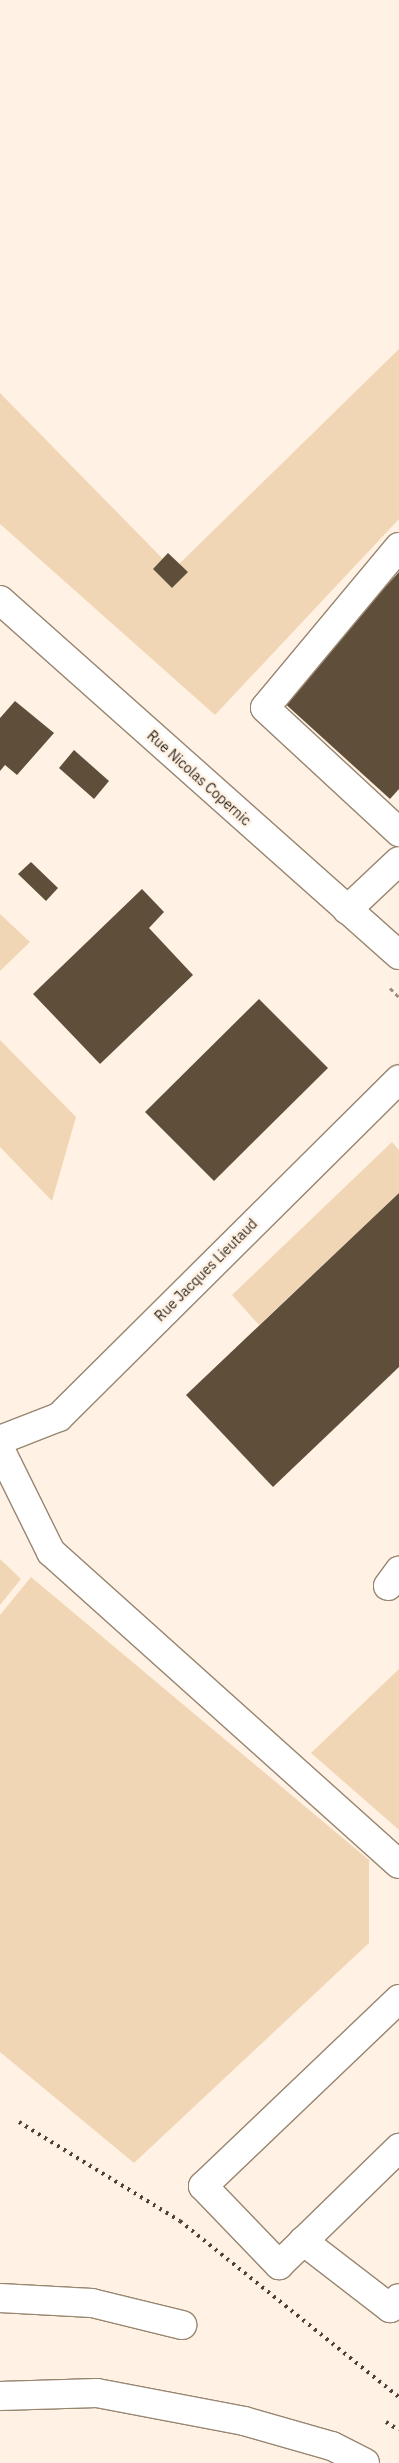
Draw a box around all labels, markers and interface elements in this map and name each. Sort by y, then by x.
street label: Rue Nicolas Copernic [144,727,254,829]
street label: Rue Jacques Lieutaud [151,1215,261,1325]

